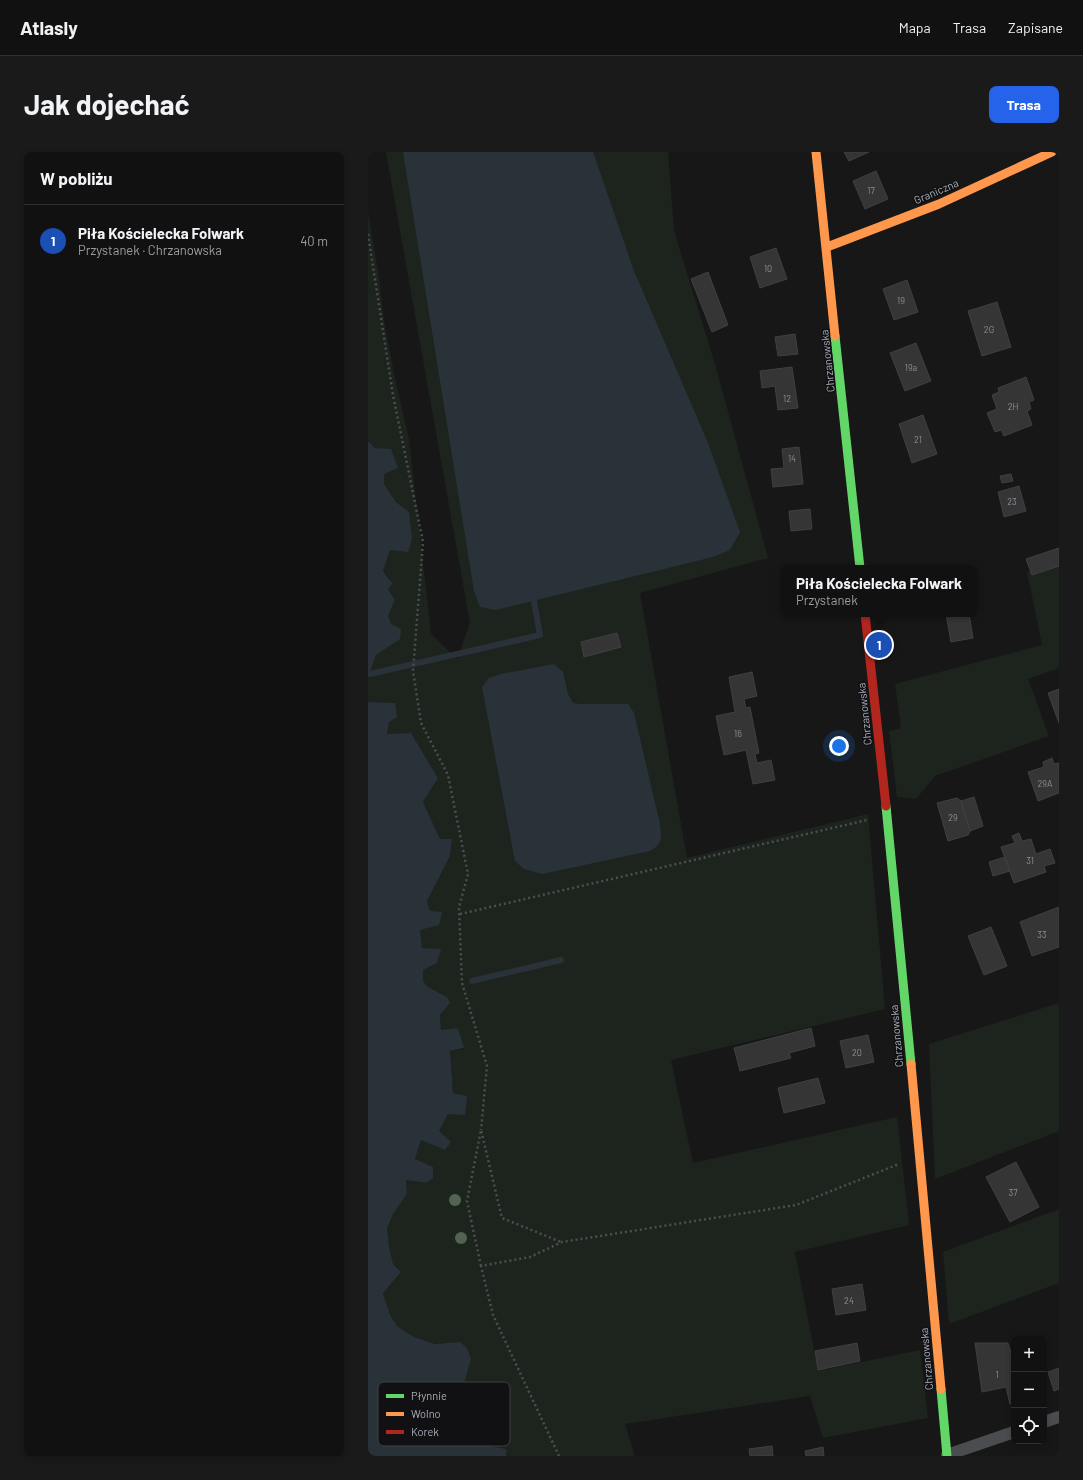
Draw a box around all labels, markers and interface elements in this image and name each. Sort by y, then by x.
text: Atlasly [20,16,78,39]
text: Mapa [899,19,931,36]
text: Trasa [953,19,986,36]
text: Zapisane [1008,19,1063,36]
button: Trasa [989,86,1059,123]
text: Jak dojechać [24,87,190,121]
text: W pobliżu [40,168,113,188]
street label: Graniczna [912,176,960,206]
house number: 17 [867,185,875,196]
text: Piła Kościelecka Folwark [78,224,244,242]
text: 1 [51,233,55,249]
text: 40 m [300,233,328,249]
text: Przystanek · Chrzanowska [78,242,222,258]
house number: 10 [764,263,772,274]
house number: 19 [897,295,905,306]
house number: 2G [984,324,994,335]
street label: Chrzanowska [817,329,837,393]
house number: 19a [905,362,917,373]
house number: 12 [783,393,791,404]
house number: 2H [1008,401,1018,412]
house number: 21 [914,434,922,445]
house number: 14 [788,453,796,464]
house number: 23 [1007,496,1017,507]
popup [781,565,977,617]
text: Piła Kościelecka Folwark [796,574,962,592]
text: Przystanek [796,592,858,608]
pin: 1 [866,630,892,660]
street label: Chrzanowska [854,682,874,746]
house number: 16 [734,728,742,739]
your location [829,736,849,756]
house number: 29A [1038,778,1053,789]
house number: 29 [948,812,958,823]
house number: 31 [1026,855,1034,866]
house number: 33 [1037,929,1047,940]
street label: Chrzanowska [887,1004,905,1068]
house number: 20 [852,1047,862,1058]
house number: 37 [1009,1187,1018,1198]
house number: 24 [844,1295,854,1306]
street label: Chrzanowska [917,1327,935,1391]
map controls [1011,1336,1047,1444]
button: + [1011,1336,1047,1372]
house number: 1 [995,1369,999,1380]
button: − [1011,1372,1047,1408]
legend [378,1382,510,1446]
text: Płynnie [411,1389,447,1402]
text: Wolno [411,1407,441,1420]
button: locate [1011,1408,1047,1444]
text: Korek [411,1425,439,1438]

